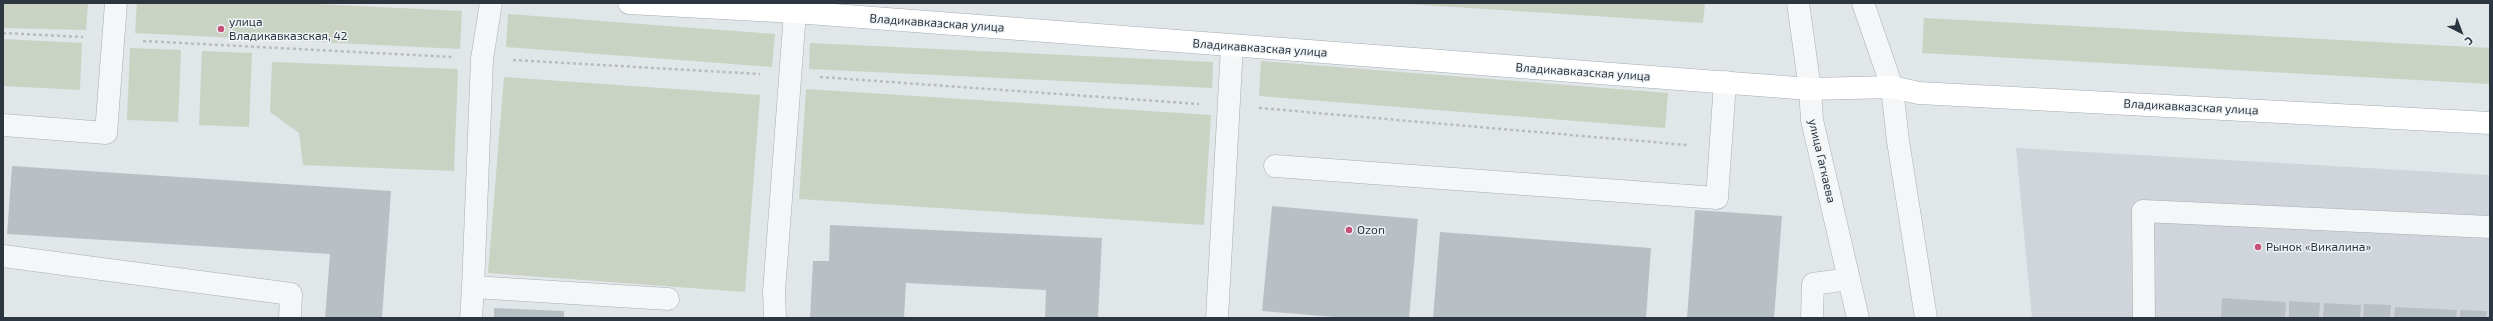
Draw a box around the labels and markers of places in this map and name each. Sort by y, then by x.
place label: улица Владикавказская, 42 [229,15,348,43]
marker: улица Владикавказская, 42 [216,24,226,34]
place label: Ozon [1357,223,1385,237]
marker: Ozon [1344,225,1354,235]
place label: Рынок «Викалина» [2266,240,2371,254]
marker: Рынок «Викалина» [2253,242,2263,252]

